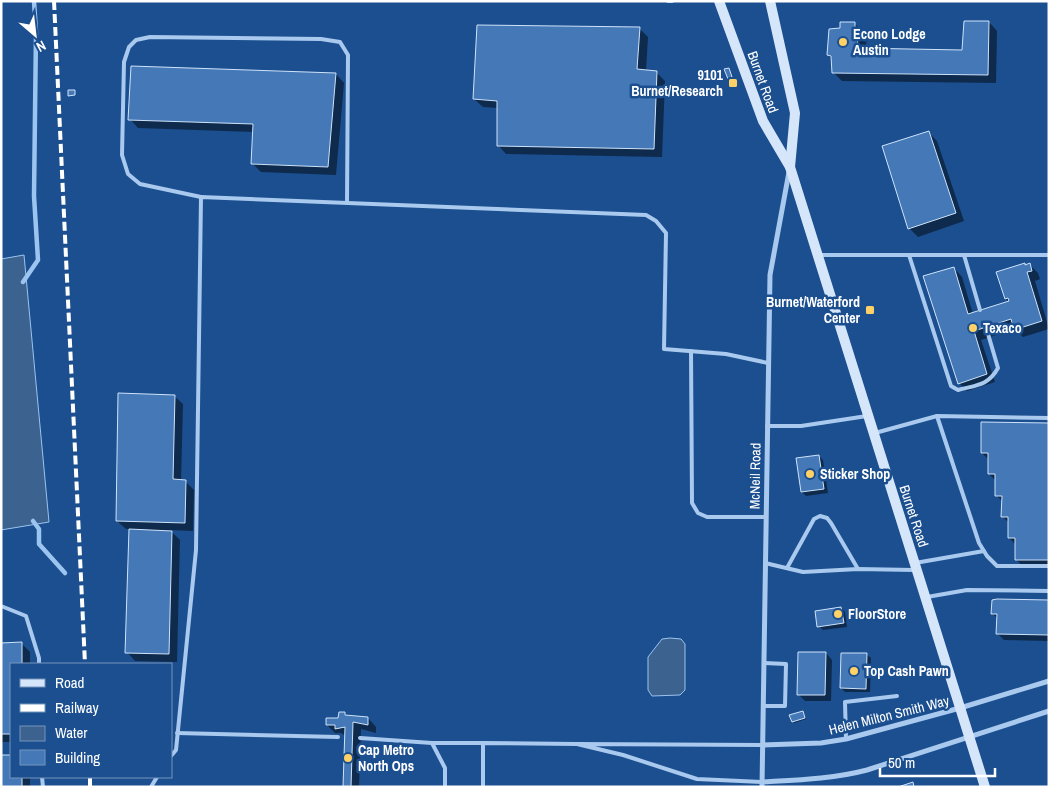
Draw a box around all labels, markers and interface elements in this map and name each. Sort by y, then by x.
north arrow [10,10,60,60]
place label: Econo Lodge Austin [853,25,926,59]
marker: Econo Lodge Austin [837,36,849,48]
text: N [33,37,49,56]
street label: Burnet Road [744,49,782,115]
place label: 9101 Burnet/Research [631,66,724,100]
marker: 9101 Burnet/Research [727,77,739,89]
place label: Burnet/Waterford Center [766,293,861,327]
marker: Burnet/Waterford Center [864,304,876,316]
place label: Texaco [983,319,1022,337]
marker: Texaco [967,322,979,334]
street label: McNeil Road [745,443,765,509]
place label: Sticker Shop [820,465,890,483]
marker: Sticker Shop [804,468,816,480]
street label: Burnet Road [895,483,933,549]
place label: FloorStore [848,605,906,623]
marker: FloorStore [832,608,844,620]
place label: Top Cash Pawn [864,662,949,680]
legend [10,663,172,778]
marker: Top Cash Pawn [848,665,860,677]
text: Road [55,672,84,693]
street label: Helen Milton Smith Way [827,691,951,739]
text: Railway [55,697,100,718]
text: Water [55,722,87,743]
place label: Cap Metro North Ops [358,741,414,775]
scale bar [880,746,995,778]
text: Building [55,747,100,768]
marker: Cap Metro North Ops [342,752,354,764]
text: 50 m [888,752,915,773]

